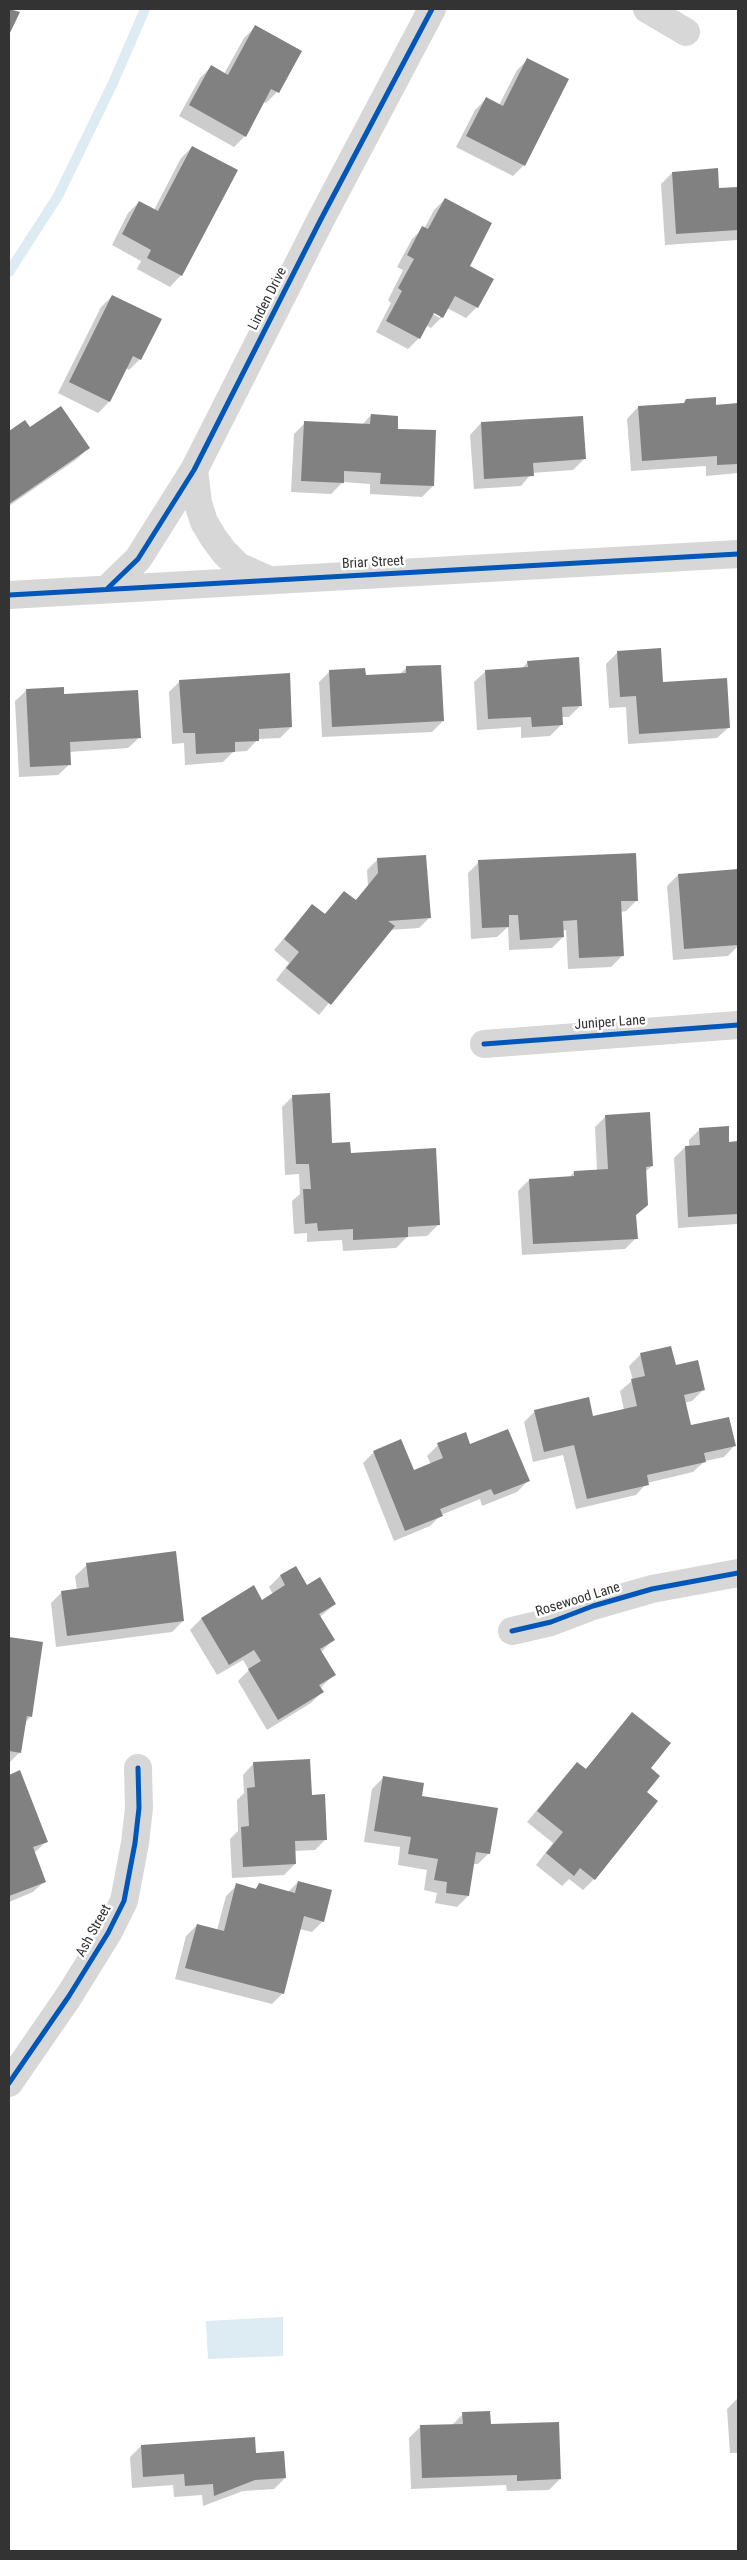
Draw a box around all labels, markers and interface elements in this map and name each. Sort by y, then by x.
street label: Linden Drive [245,265,291,333]
street label: Briar Street [342,553,404,573]
street label: Juniper Lane [574,1012,646,1034]
street label: Rosewood Lane [534,1579,622,1621]
street label: Ash Street [73,1902,115,1960]

